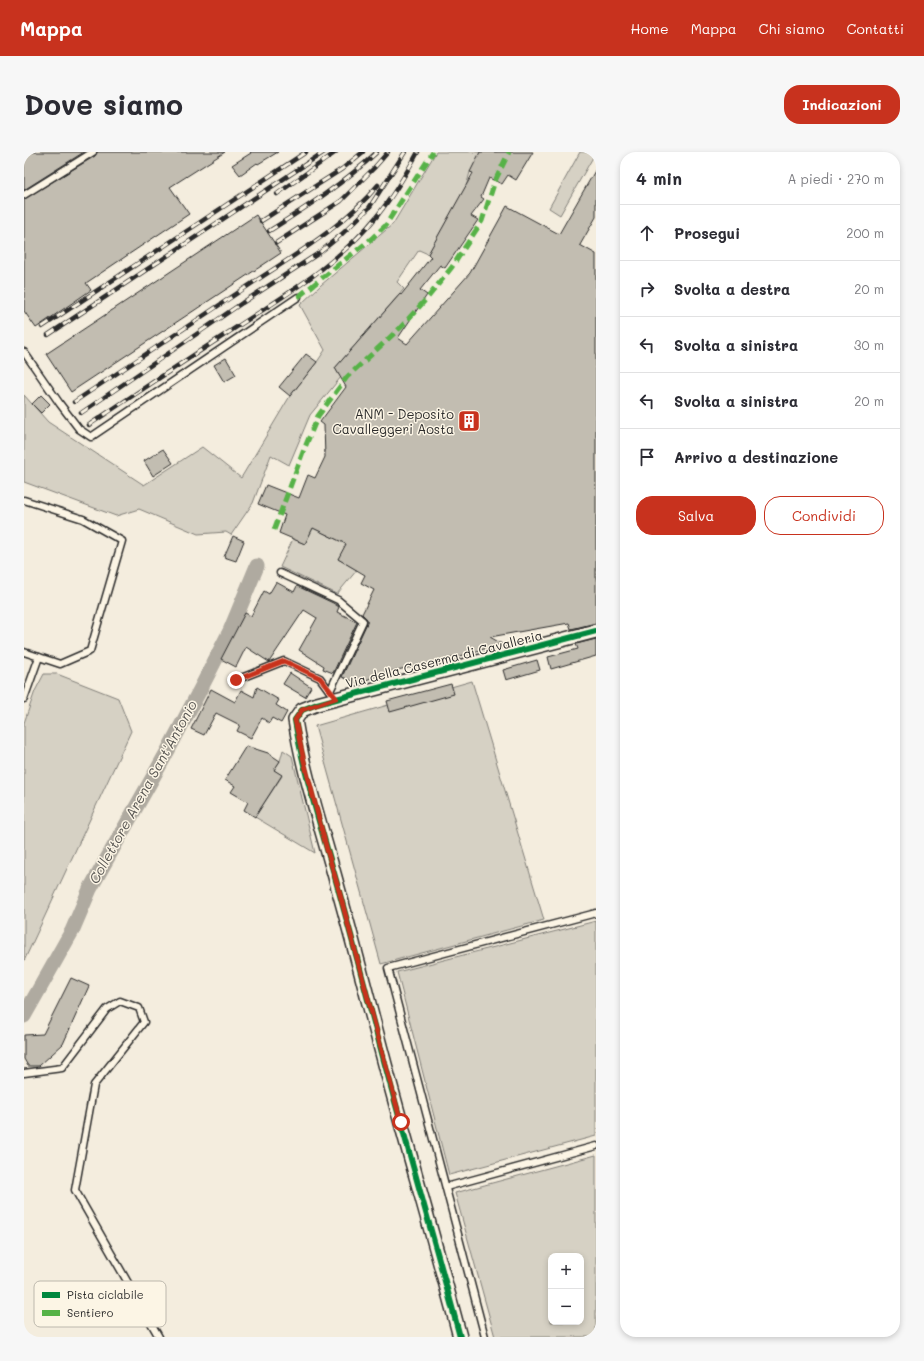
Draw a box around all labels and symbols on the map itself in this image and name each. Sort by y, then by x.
place label: ANM - Deposito Cavalleggeri Aosta [332,405,454,437]
building icon: ANM - Deposito Cavalleggeri Aosta [456,408,482,434]
street label: Via della Caserma di Cavalleria [344,626,544,691]
route end [227,671,245,689]
water label: Collettore Arena Sant'Antonio [84,697,201,887]
route start [392,1113,410,1131]
legend [34,1281,166,1327]
text: Pista ciclabile [67,1287,144,1302]
text: Sentiero [67,1305,114,1320]

